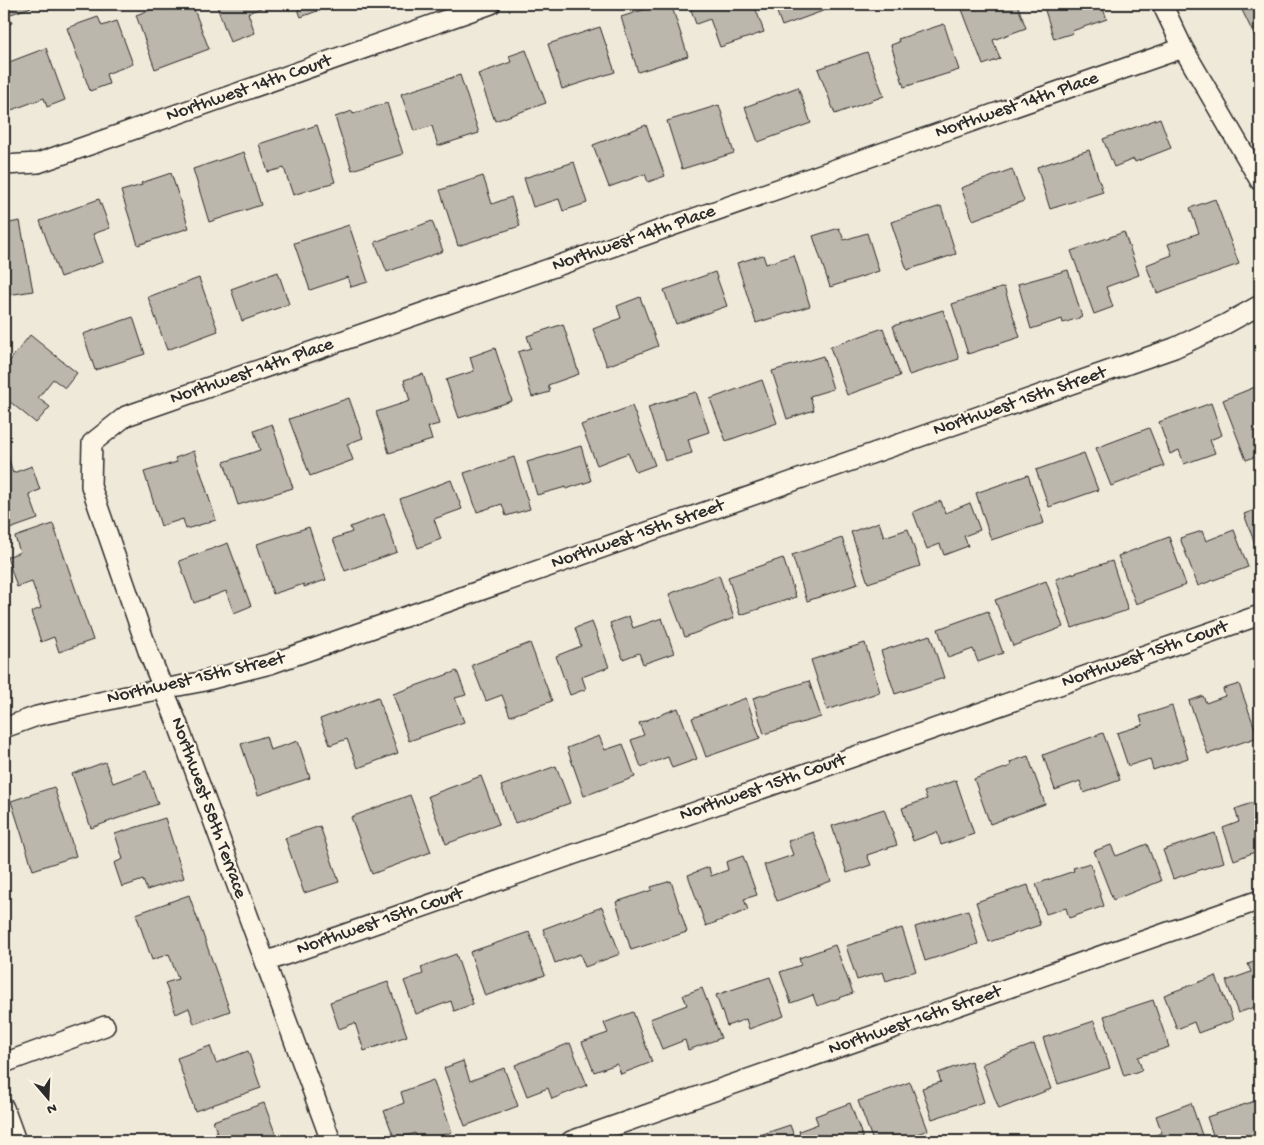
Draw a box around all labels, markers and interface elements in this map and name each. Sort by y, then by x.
street label: Northwest 14th Court [163,49,337,128]
street label: Northwest 14th Place [932,67,1102,145]
street label: Northwest 14th Place [549,200,719,278]
street label: Northwest 14th Place [167,333,337,411]
street label: Northwest 15th Street [930,361,1112,442]
street label: Northwest 15th Street [548,494,730,575]
street label: Northwest 15th Court [1059,615,1233,694]
street label: Northwest 15th Street [105,647,289,711]
street label: Northwest 58th Terrace [165,714,252,902]
street label: Northwest 15th Court [677,748,851,827]
street label: Northwest 15th Court [294,882,468,961]
street label: Northwest 16th Street [826,980,1007,1061]
north arrow [22,1072,72,1122]
text: N [44,1098,59,1117]

